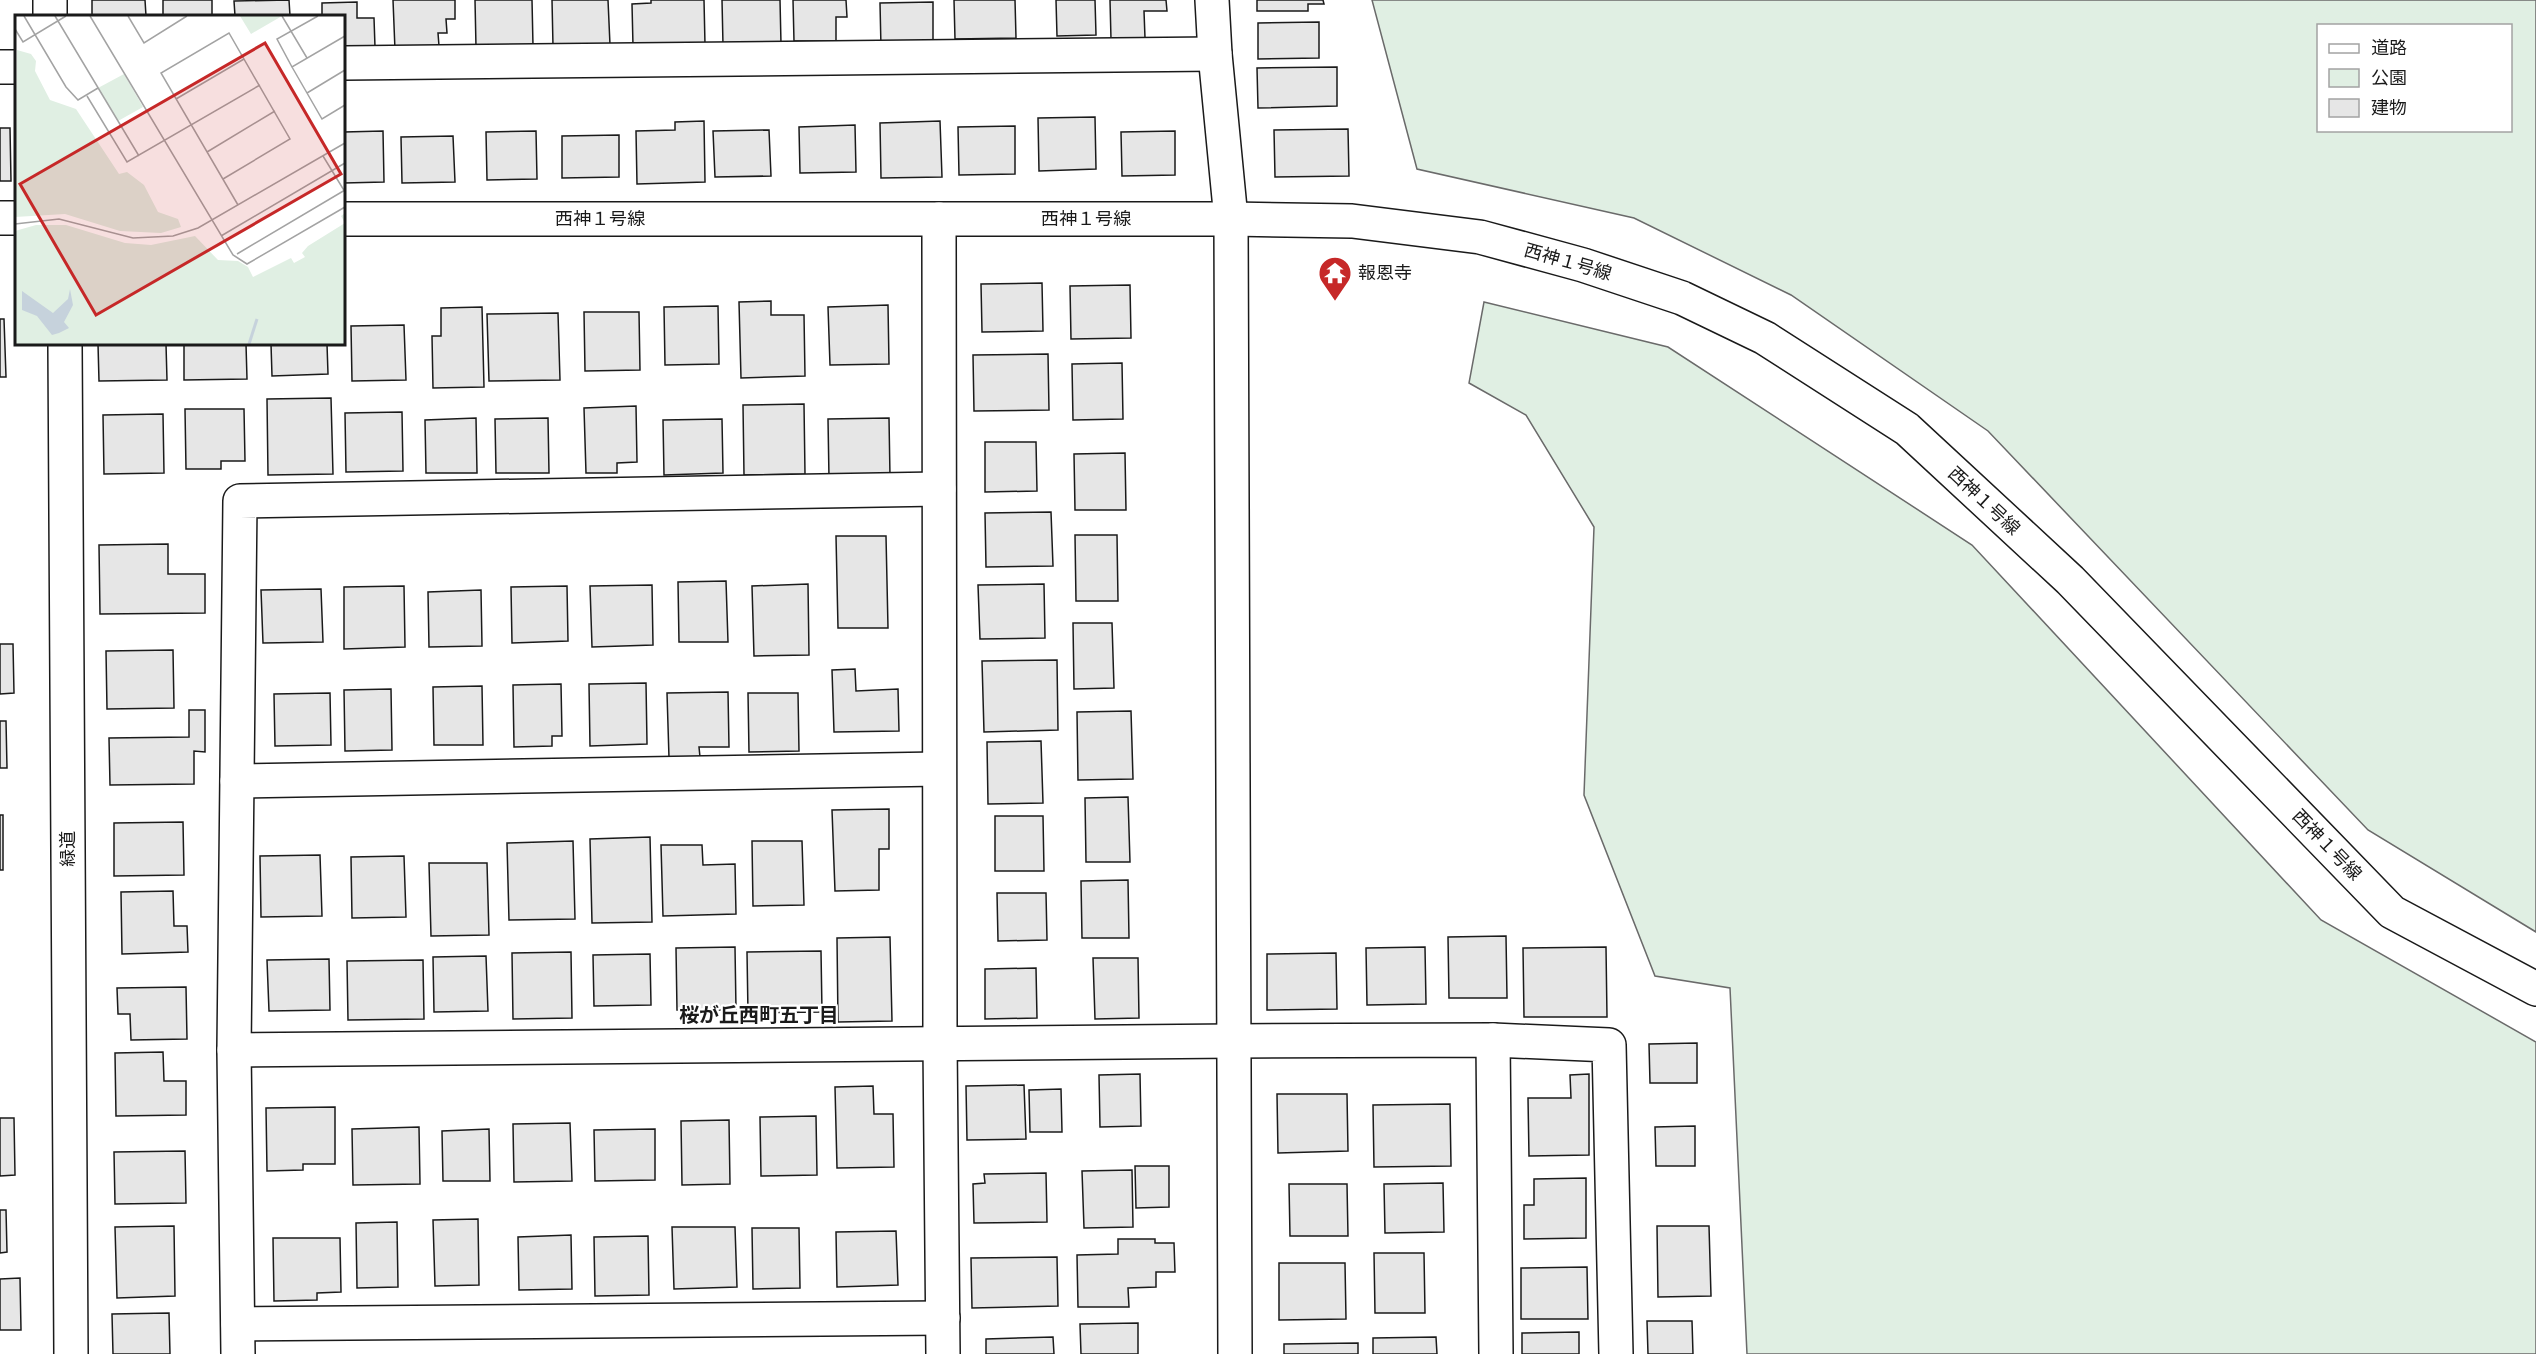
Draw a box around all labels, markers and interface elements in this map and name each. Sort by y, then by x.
inset map [15,15,345,345]
legend [2317,24,2512,132]
text: 道路 [2371,35,2407,59]
text: 公園 [2371,65,2407,89]
text: 建物 [2371,95,2407,119]
street label: 西神１号線 [555,206,645,230]
street label: 西神１号線 [1041,206,1131,230]
street label: 西神１号線 [1522,237,1615,285]
temple icon: 報恩寺 [1317,255,1353,302]
place label: 報恩寺 [1358,260,1412,284]
street label: 西神１号線 [1944,461,2026,540]
street label: 西神１号線 [2288,804,2368,885]
street label: 緑道 [55,831,79,867]
district label: 桜が丘西町五丁目 [679,1001,839,1028]

